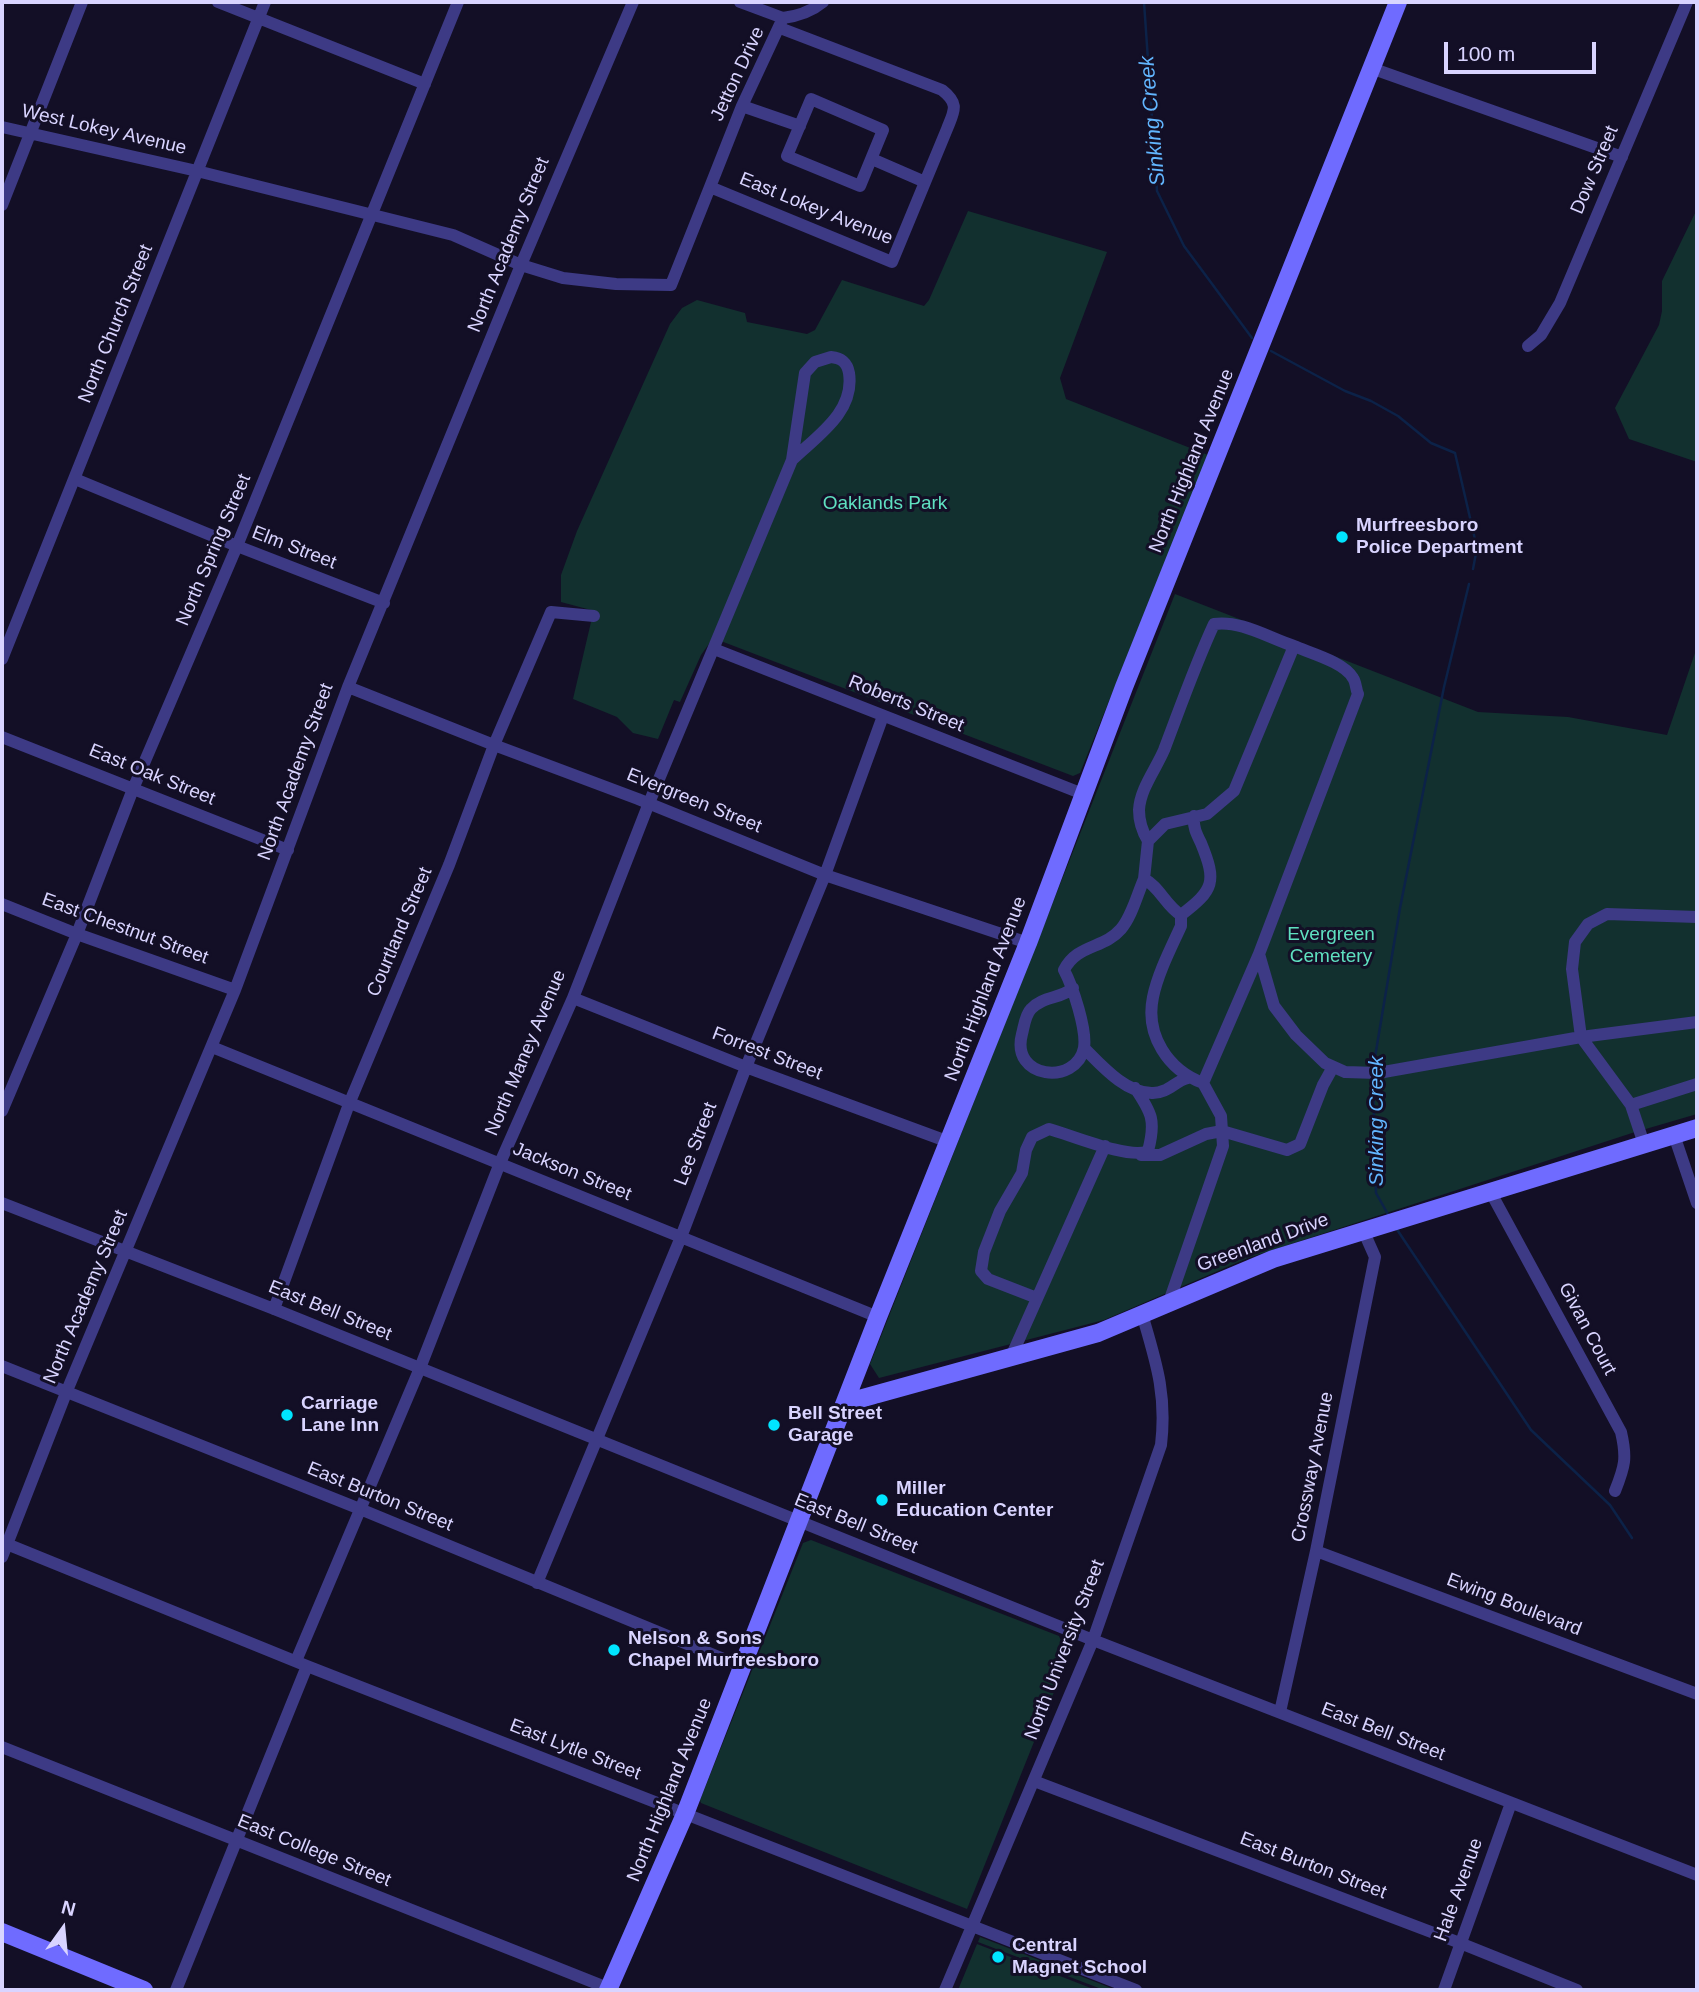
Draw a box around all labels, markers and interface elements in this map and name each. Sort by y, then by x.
street label: Jetton Drive [706,23,770,125]
scale bar [1447,28,1599,72]
text: 100 m [1457,42,1515,65]
water label: Sinking Creek [1135,55,1171,187]
street label: West Lokey Avenue [19,100,189,160]
street label: Dow Street [1566,122,1624,218]
street label: North Academy Street [463,154,555,336]
street label: East Lokey Avenue [736,168,896,250]
street label: North Church Street [74,241,158,407]
street label: North Highland Avenue [1145,366,1239,556]
street label: North Spring Street [172,471,256,629]
park label: Oaklands Park [823,493,947,515]
place label: Murfreesboro Police Department [1356,515,1523,559]
street label: Elm Street [249,521,339,575]
marker: Murfreesboro Police Department [1334,529,1350,545]
street label: Roberts Street [845,670,967,738]
street label: North Academy Street [253,680,339,864]
street label: East Oak Street [86,739,218,811]
street label: Evergreen Street [623,764,765,838]
street label: Courtland Street [362,864,438,1000]
street label: East Chestnut Street [39,888,211,970]
street label: North Highland Avenue [940,893,1032,1085]
park label: Evergreen Cemetery [1287,924,1375,968]
street label: North Maney Avenue [481,967,571,1139]
street label: Forrest Street [709,1023,825,1085]
water label: Sinking Creek [1364,1056,1390,1186]
street label: Lee Street [670,1099,722,1189]
street label: Jackson Street [509,1138,635,1206]
street label: North Academy Street [39,1207,133,1387]
street label: Greenland Drive [1194,1209,1332,1277]
street label: East Bell Street [265,1276,395,1346]
street label: Givan Court [1553,1279,1621,1379]
street label: Crossway Avenue [1287,1390,1339,1544]
place label: Carriage Lane Inn [301,1393,379,1437]
place label: Bell Street Garage [788,1403,882,1447]
marker: Carriage Lane Inn [279,1407,295,1423]
marker: Bell Street Garage [766,1417,782,1433]
street label: East Burton Street [304,1457,456,1537]
place label: Miller Education Center [896,1478,1053,1522]
street label: East Bell Street [791,1489,921,1559]
marker: Miller Education Center [874,1492,890,1508]
street label: North University Street [1020,1557,1110,1743]
street label: Ewing Boulevard [1443,1569,1585,1641]
place label: Nelson & Sons Chapel Murfreesboro [628,1628,819,1672]
marker: Nelson & Sons Chapel Murfreesboro [606,1642,622,1658]
street label: North Highland Avenue [623,1695,717,1885]
street label: East Bell Street [1318,1698,1448,1766]
street label: East Lytle Street [506,1715,644,1785]
street label: East College Street [234,1810,394,1892]
street label: East Burton Street [1236,1828,1390,1904]
street label: Hale Avenue [1430,1835,1488,1945]
north arrow [28,1894,98,1964]
text: N [59,1896,78,1920]
place label: Central Magnet School [1012,1935,1147,1979]
marker: Central Magnet School [990,1949,1006,1965]

